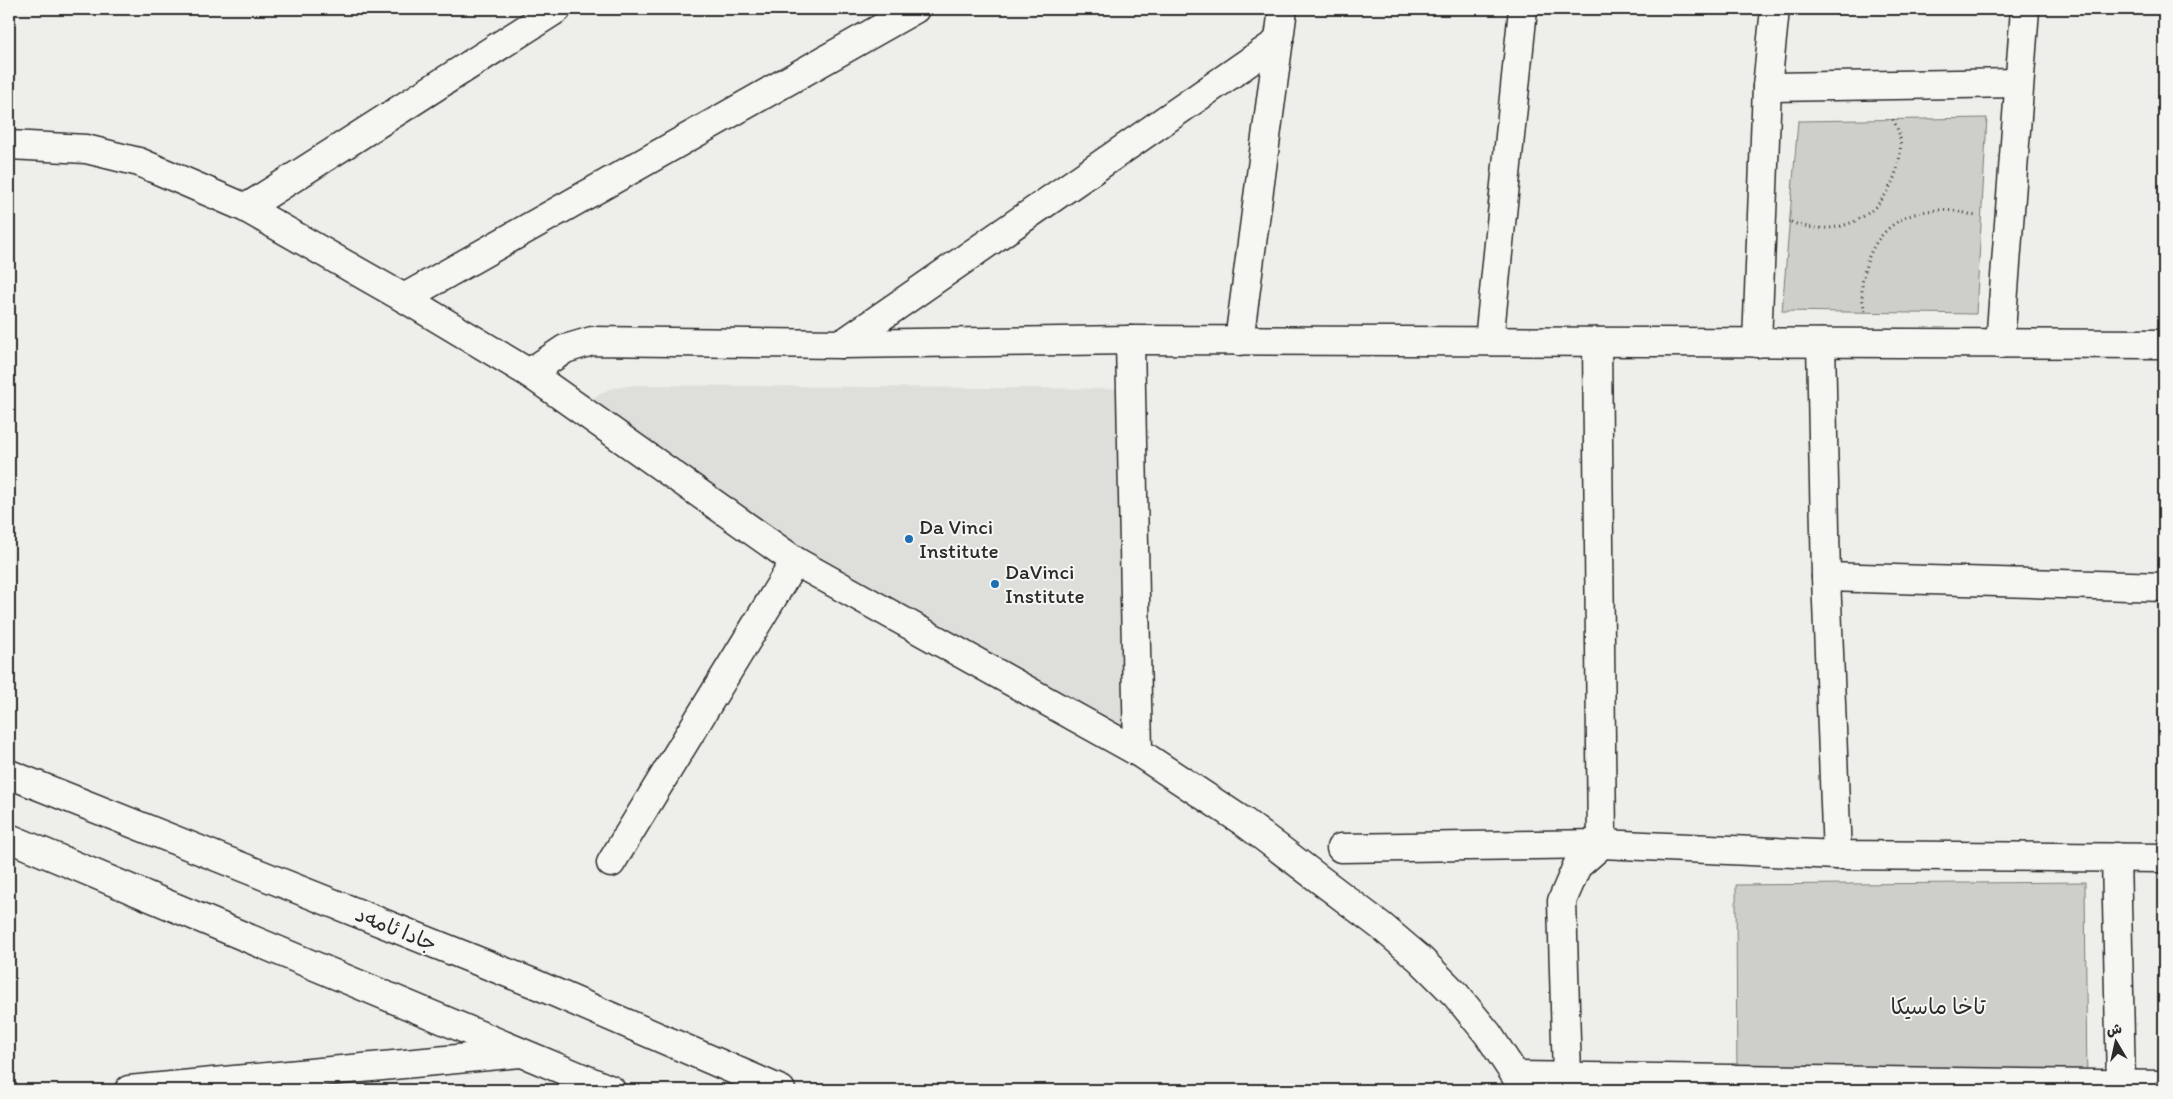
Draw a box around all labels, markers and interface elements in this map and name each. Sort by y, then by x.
place label: Da Vinci Institute [919,514,999,563]
marker: Da Vinci Institute [903,533,915,545]
place label: DaVinci Institute [1005,559,1085,608]
marker: DaVinci Institute [989,578,1001,590]
street label: جادا ئامەد [352,901,441,956]
district label: تاخا ماسیکا [1890,993,1986,1020]
north arrow [2090,1016,2140,1066]
text: ش [2105,1020,2123,1039]

